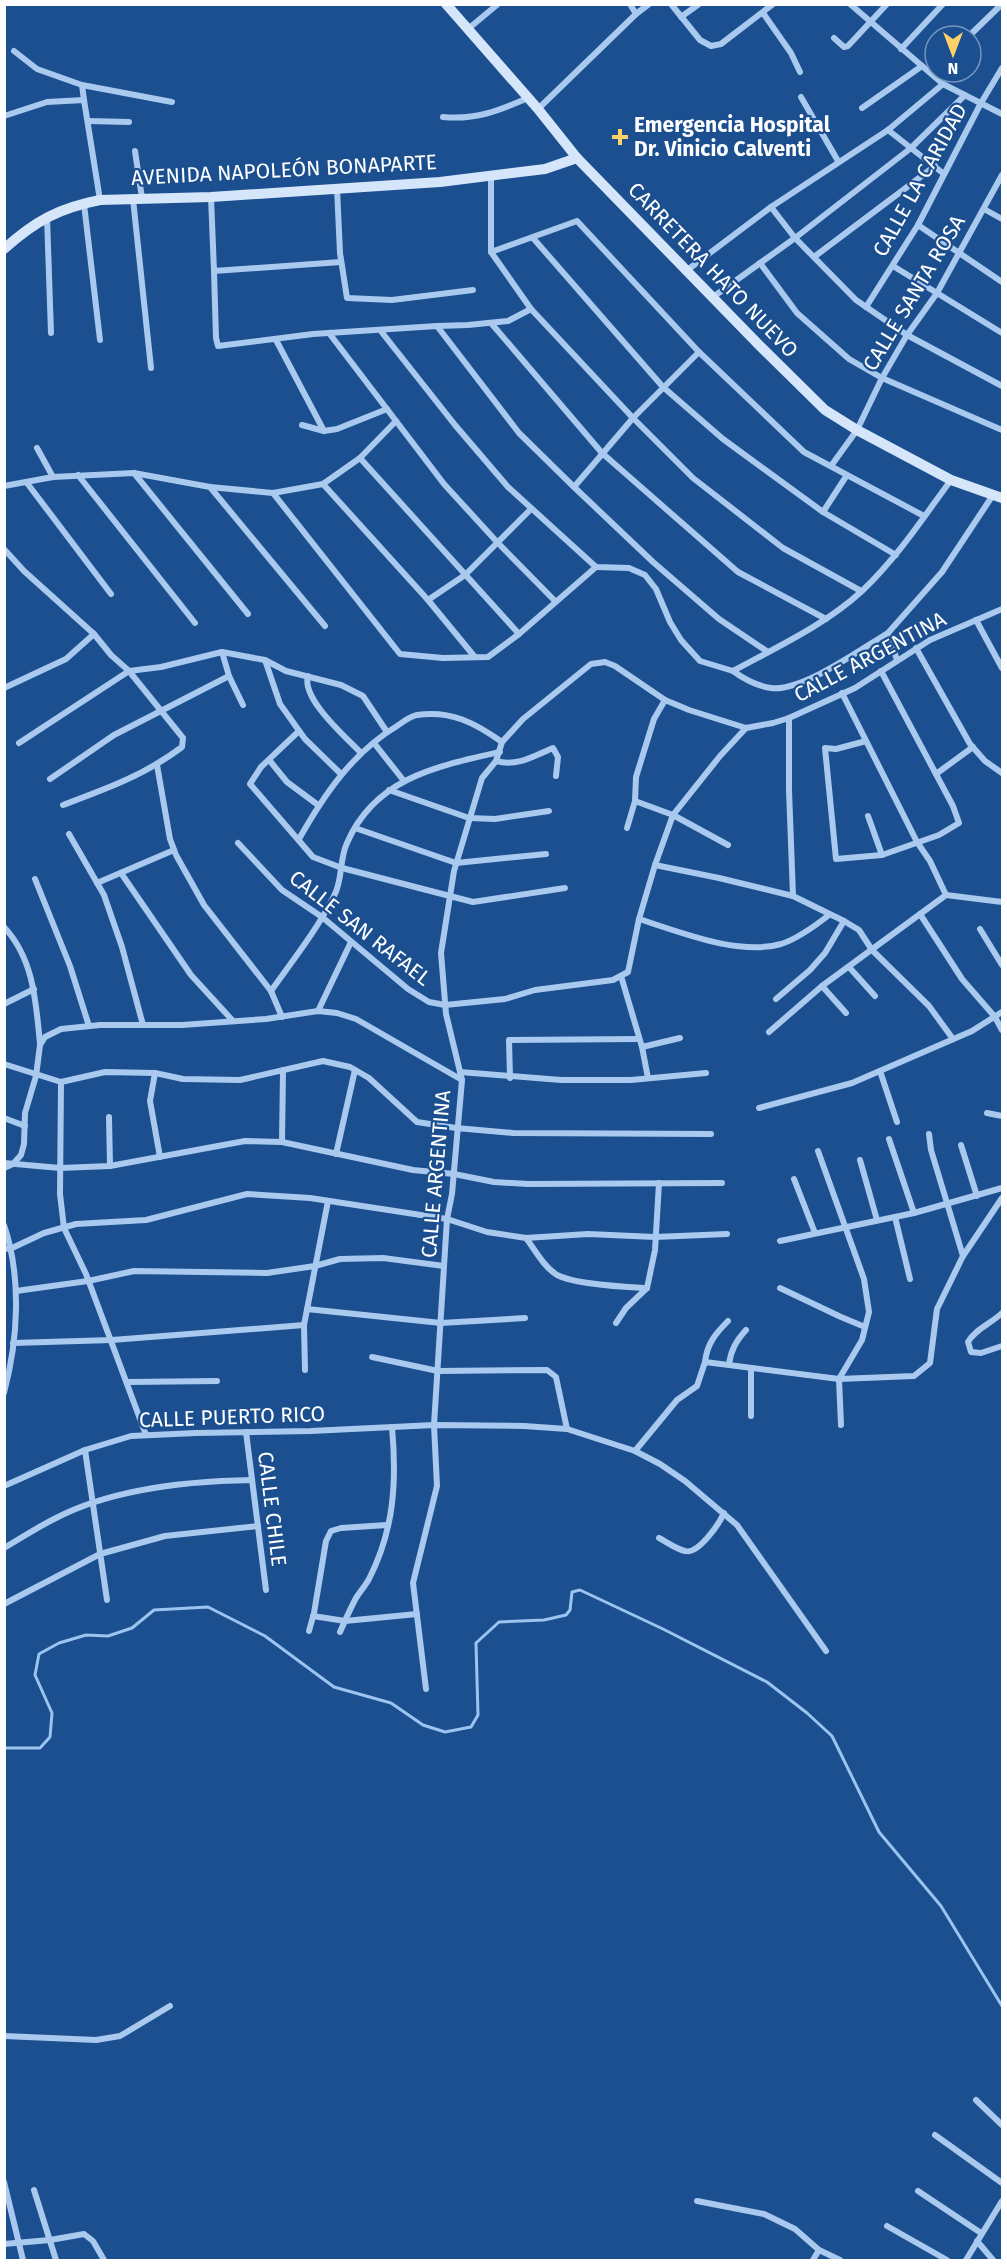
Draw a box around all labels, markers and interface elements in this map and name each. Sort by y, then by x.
north arrow [923,24,983,84]
text: N [948,59,958,78]
street label: CALLE LA CARIDAD [867,99,973,261]
place label: Emergencia Hospital Dr. Vinicio Calventi [634,112,831,162]
marker: Emergencia Hospital Dr. Vinicio Calventi [611,128,629,146]
street label: AVENIDA NAPOLEÓN BONAPARTE [130,149,438,191]
street label: CARRETERA HATO NUEVO [622,177,804,363]
street label: CALLE SANTA ROSA [857,210,971,376]
street label: CALLE ARGENTINA [790,606,950,708]
street label: CALLE SAN RAFAEL [284,865,436,992]
street label: CALLE ARGENTINA [416,1089,456,1259]
street label: CALLE PUERTO RICO [139,1401,325,1433]
street label: CALLE CHILE [252,1450,292,1568]

